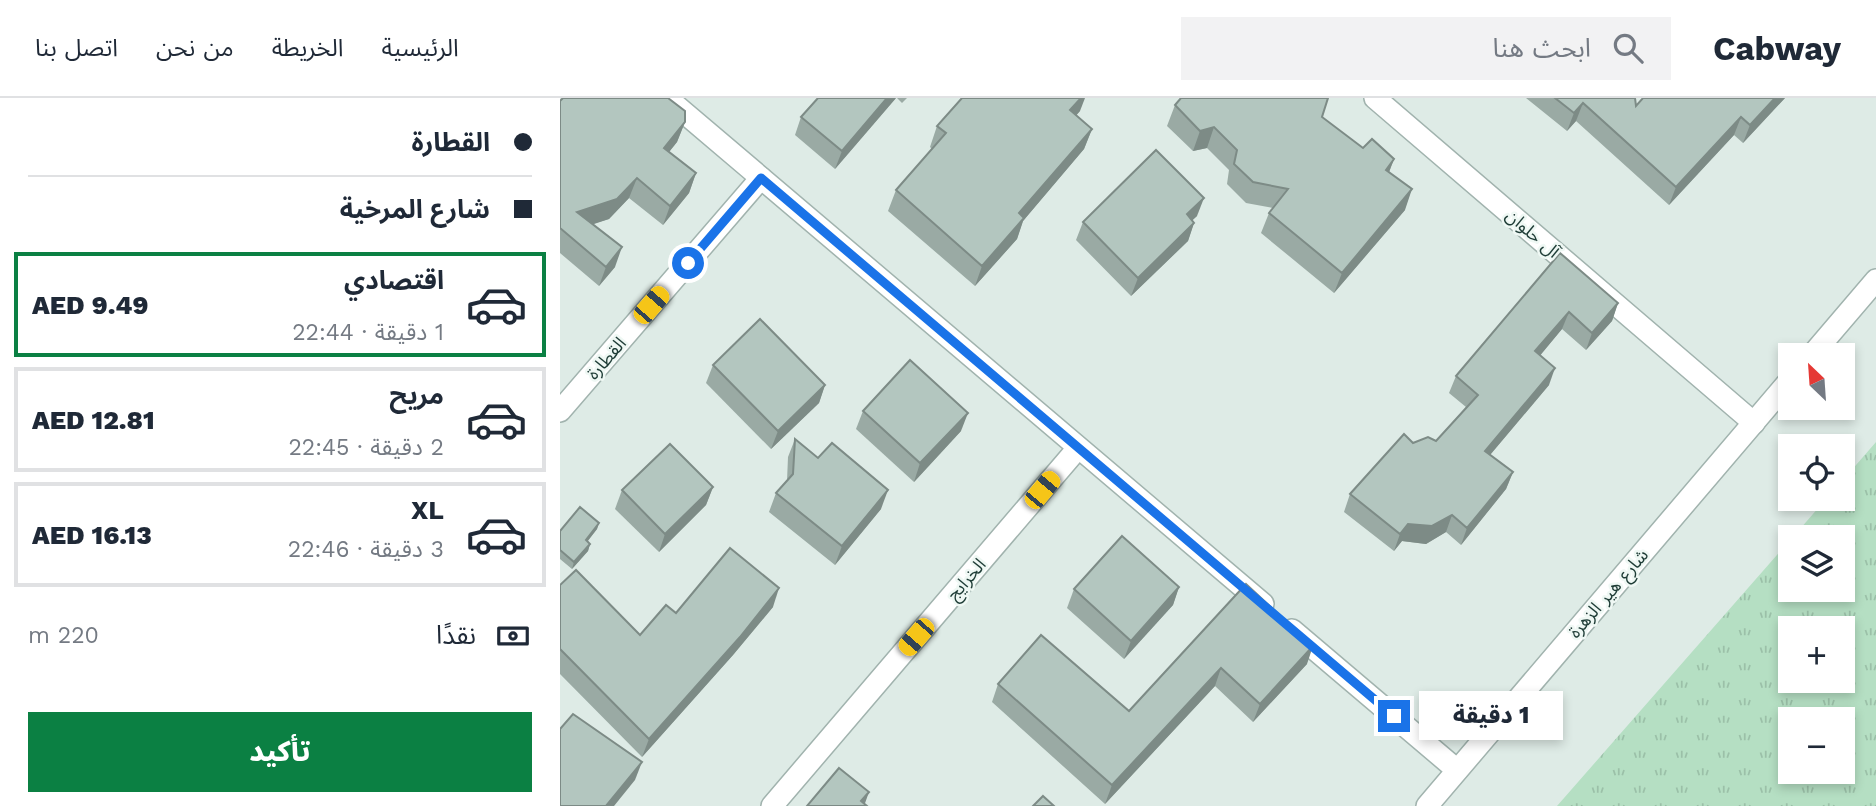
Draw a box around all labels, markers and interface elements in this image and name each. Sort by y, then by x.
search box [1181,17,1671,80]
icon: search [1609,29,1647,67]
text: Cabway [1713,29,1841,68]
text: ابحث هنا [1493,33,1591,63]
text: اتصل بنا [35,34,118,62]
text: من نحن [156,34,234,62]
text: الخريطة [272,34,344,62]
text: الرئيسية [382,34,459,62]
text: القطارة [412,127,490,157]
text: شارع المرخية [340,194,490,224]
street label: آل حلوان [1501,204,1565,263]
route start [672,247,704,279]
text: اقتصادي [344,265,444,295]
icon: car [465,273,528,336]
car [630,282,673,328]
text: AED 9.49 [32,290,149,320]
text: 1 دقيقة · 22:44 [292,319,444,346]
street label: القطارة [582,333,631,384]
north arrow [1778,343,1855,420]
map controls [1778,343,1855,784]
text: مريح [389,380,444,410]
icon: car [465,388,528,451]
text: AED 12.81 [32,405,155,435]
text: 2 دقيقة · 22:45 [288,434,444,461]
button: locate [1778,434,1855,511]
car [1021,467,1064,513]
text: XL [411,495,444,525]
icon: car [465,503,528,566]
text: AED 16.13 [32,520,152,550]
button: layers [1778,525,1855,602]
text: 3 دقيقة · 22:46 [288,536,444,563]
street label: شارع هير الزهرة [1564,544,1655,644]
street label: الخرايج [942,554,992,606]
car [895,614,938,660]
button: + [1778,616,1855,693]
icon: cash [494,617,532,655]
text: نقدًا [436,620,476,650]
text: 220 m [28,622,99,649]
callout: 1 دقيقة [1418,692,1562,740]
route end [1378,700,1410,732]
text: 1 دقيقة [1453,702,1529,729]
button: − [1778,707,1855,784]
button: تأكيد [28,712,532,792]

